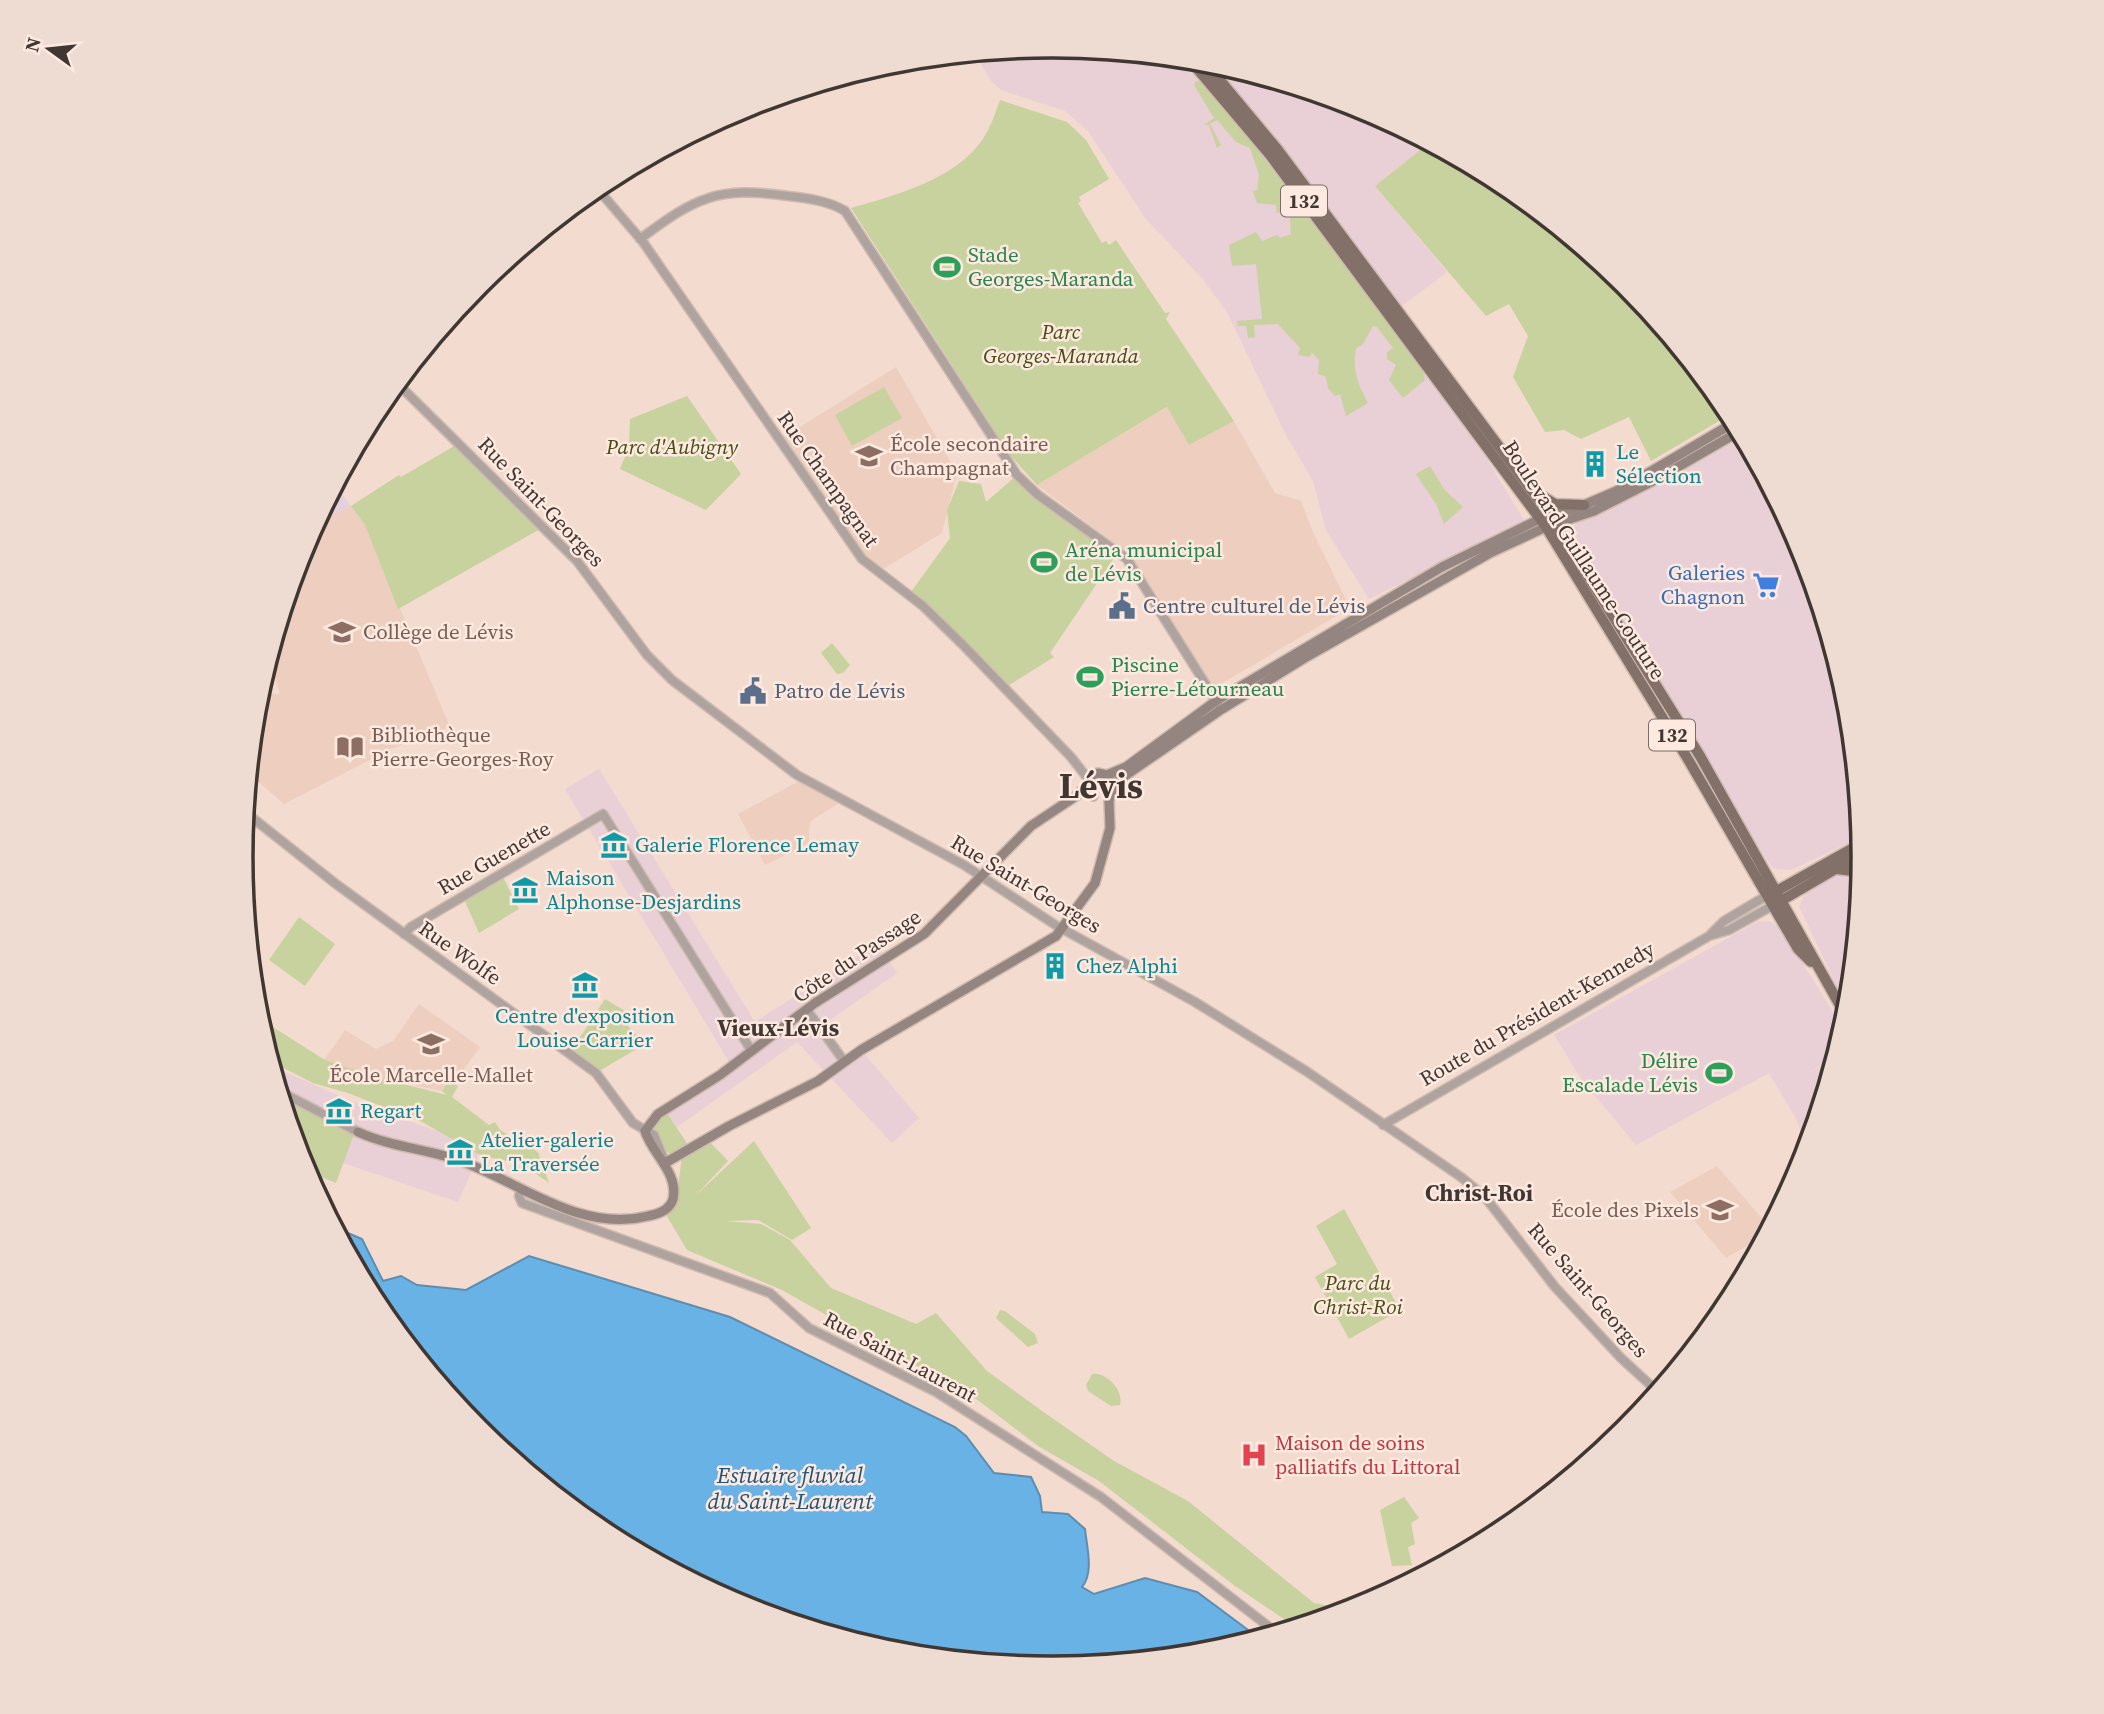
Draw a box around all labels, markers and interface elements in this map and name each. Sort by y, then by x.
north arrow [14,14,84,84]
text: N [18,34,47,55]
road number: 132 [1281,186,1327,216]
place label: Stade Georges-Maranda [968,240,1134,293]
sports icon: Stade Georges-Maranda [932,252,962,282]
park label: Parc Georges-Maranda [983,317,1139,370]
street label: Rue Champagnat [771,405,886,553]
place label: École secondaire Champagnat [890,429,1048,482]
street label: Rue Saint-Georges [472,430,611,573]
park label: Parc d'Aubigny [605,432,739,461]
street label: Boulevard Guillaume-Couture [1496,435,1673,685]
place label: Le Sélection [1616,437,1702,490]
school or university icon: École secondaire Champagnat [854,441,884,471]
building icon: Le Sélection [1580,449,1610,479]
place label: Aréna municipal de Lévis [1065,535,1222,588]
sports icon: Aréna municipal de Lévis [1029,547,1059,577]
place label: Galeries Chagnon [1661,558,1745,611]
supermarket icon: Galeries Chagnon [1751,570,1781,600]
public building icon: Centre culturel de Lévis [1107,591,1137,621]
place label: Centre culturel de Lévis [1143,591,1365,620]
school or university icon: Collège de Lévis [327,617,357,647]
place label: Collège de Lévis [363,617,514,646]
place label: Piscine Pierre-Létourneau [1111,650,1284,703]
sports icon: Piscine Pierre-Létourneau [1075,662,1105,692]
public building icon: Patro de Lévis [738,676,768,706]
place label: Patro de Lévis [774,676,905,705]
place label: Bibliothèque Pierre-Georges-Roy [371,720,554,773]
road number: 132 [1649,720,1695,750]
library icon: Bibliothèque Pierre-Georges-Roy [335,732,365,762]
district label: Lévis [1059,762,1143,810]
street label: Rue Guenette [432,813,556,902]
street label: Rue Saint-Georges [946,827,1107,940]
museum icon: Galerie Florence Lemay [599,830,629,860]
place label: Galerie Florence Lemay [635,830,859,859]
place label: Maison Alphonse-Desjardins [546,863,741,916]
museum icon: Maison Alphonse-Desjardins [510,875,540,905]
street label: Côte du Passage [787,902,927,1009]
street label: Rue Wolfe [413,914,507,992]
street label: Route du Président-Kennedy [1414,934,1660,1093]
building icon: Chez Alphi [1040,951,1070,981]
place label: Chez Alphi [1076,951,1178,980]
museum icon: Centre d'exposition Louise-Carrier [570,970,600,1000]
place label: Centre d'exposition Louise-Carrier [495,1001,675,1054]
district label: Vieux-Lévis [717,1012,839,1044]
school or university icon: École Marcelle-Mallet [416,1029,446,1059]
place label: Délire Escalade Lévis [1562,1046,1698,1099]
sports icon: Délire Escalade Lévis [1704,1058,1734,1088]
place label: École Marcelle-Mallet [329,1060,533,1089]
museum icon: Regart [324,1096,354,1126]
place label: Regart [360,1096,421,1125]
place label: Atelier-galerie La Traversée [481,1125,614,1178]
museum icon: Atelier-galerie La Traversée [445,1137,475,1167]
district label: Christ-Roi [1425,1177,1533,1209]
place label: École des Pixels [1551,1195,1699,1224]
school or university icon: École des Pixels [1705,1195,1735,1225]
street label: Rue Saint-Georges [1521,1216,1655,1364]
park label: Parc du Christ-Roi [1313,1268,1403,1321]
street label: Rue Saint-Laurent [819,1304,982,1409]
place label: Maison de soins palliatifs du Littoral [1275,1428,1461,1481]
hospital icon: Maison de soins palliatifs du Littoral [1239,1440,1269,1470]
water label: Estuaire fluvial du Saint-Laurent [707,1459,874,1517]

